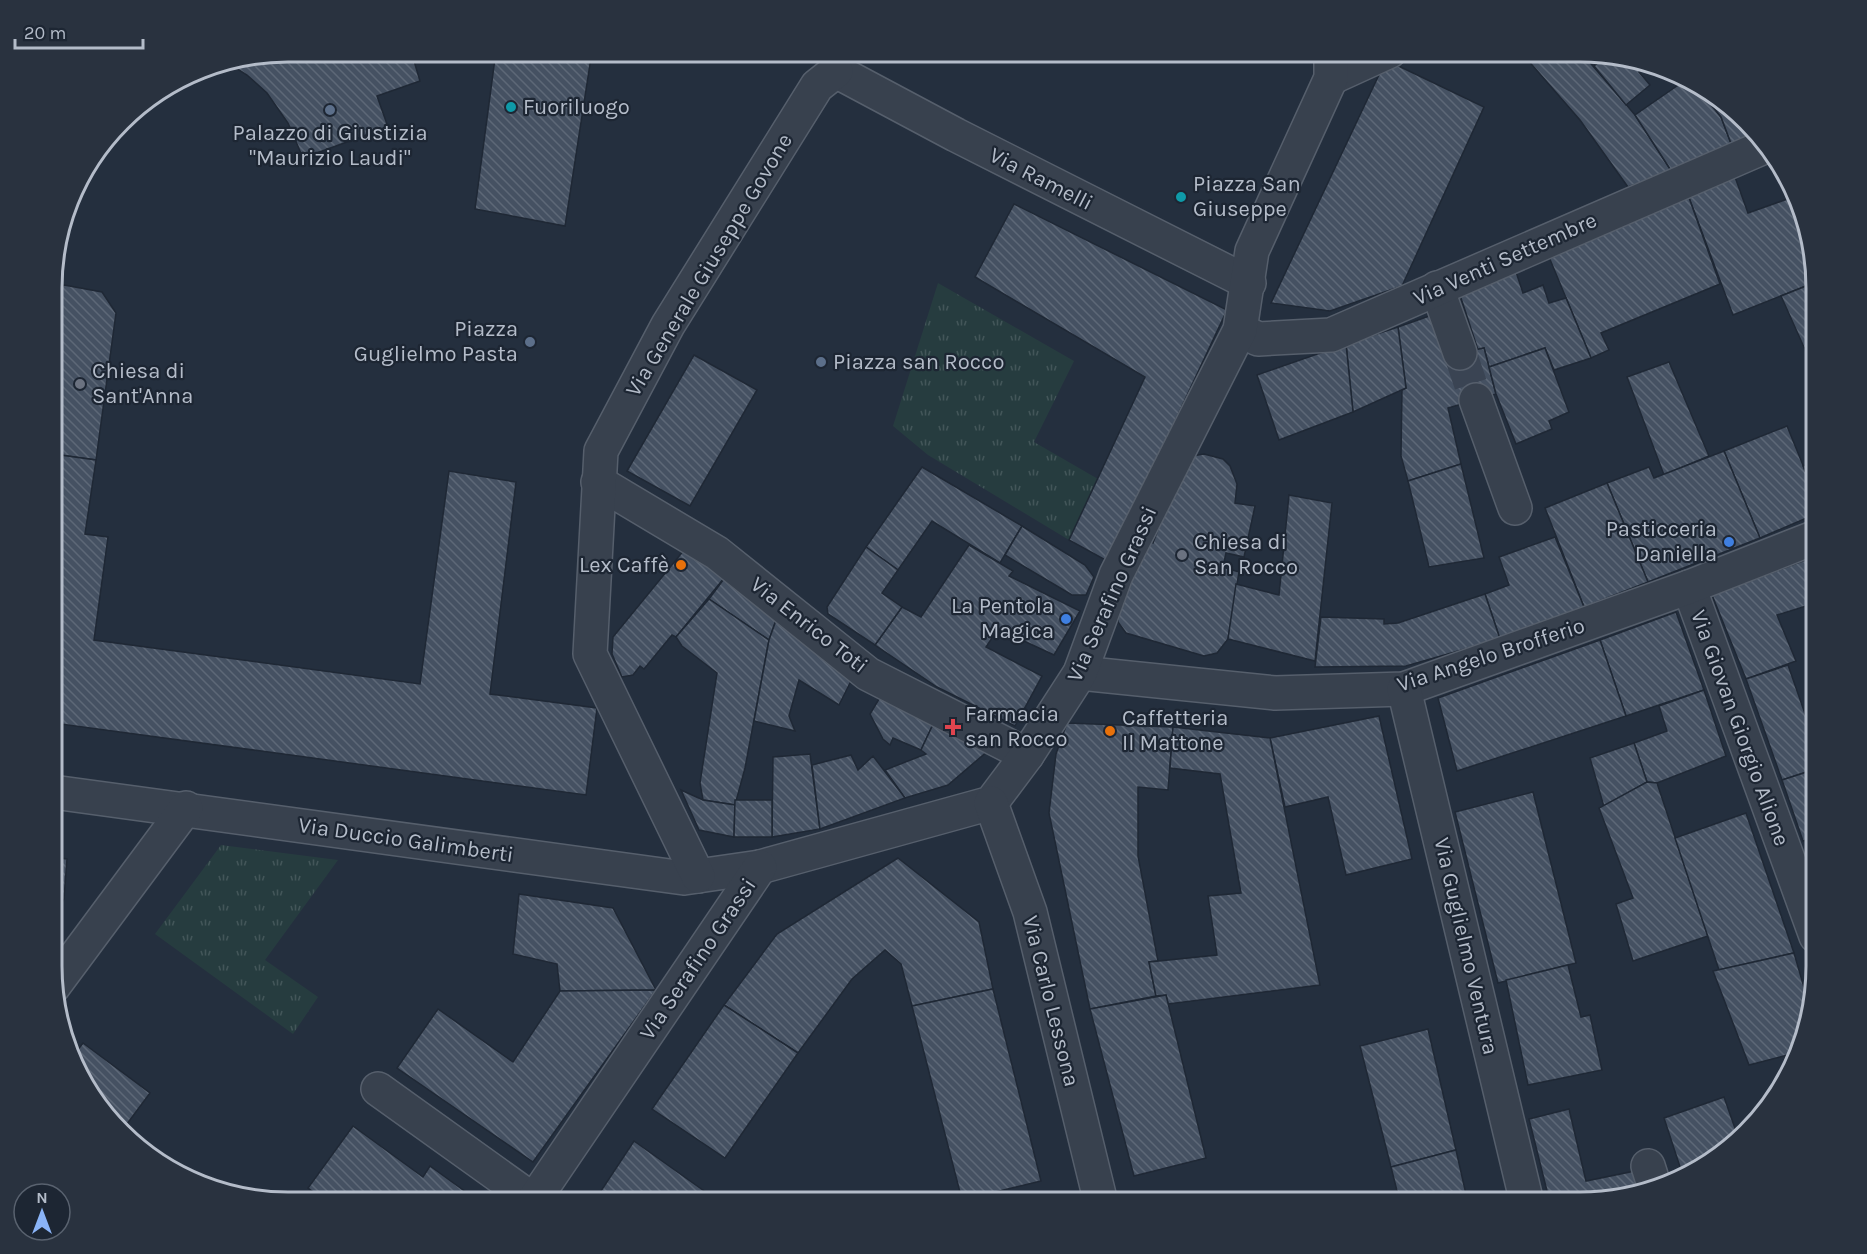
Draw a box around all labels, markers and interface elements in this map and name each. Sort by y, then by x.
scale bar [15,12,142,50]
text: 20 m [24,22,66,44]
place label: Fuoriluogo [523,94,630,120]
marker: Fuoriluogo [504,100,518,114]
marker: Palazzo di Giustizia "Maurizio Laudi" [323,103,337,117]
place label: Palazzo di Giustizia "Maurizio Laudi" [232,120,428,171]
street label: Via Generale Giuseppe Govone [620,129,798,401]
street label: Via Ramelli [985,142,1097,216]
place label: Piazza San Giuseppe [1193,171,1301,222]
marker: Piazza San Giuseppe [1174,190,1188,204]
street label: Via Venti Settembre [1409,207,1601,311]
place label: Piazza Guglielmo Pasta [354,316,518,367]
marker: Piazza Guglielmo Pasta [523,335,537,349]
place label: Piazza san Rocco [833,349,1004,375]
marker: Piazza san Rocco [814,355,828,369]
place label: Chiesa di Sant'Anna [92,358,193,409]
marker: Chiesa di Sant'Anna [73,377,87,391]
street label: Via Serafino Grassi [1062,502,1162,686]
place label: Pasticceria Daniella [1606,516,1717,567]
place label: Chiesa di San Rocco [1194,529,1298,580]
marker: Pasticceria Daniella [1722,535,1736,549]
marker: Chiesa di San Rocco [1175,548,1189,562]
place label: Lex Caffè [579,552,669,578]
marker: Lex Caffè [674,558,688,572]
street label: Via Enrico Toti [745,571,873,679]
place label: La Pentola Magica [951,593,1054,644]
street label: Via Giovan Giorgio Alione [1685,606,1795,850]
marker: La Pentola Magica [1059,612,1073,626]
street label: Via Angelo Brofferio [1394,612,1588,698]
place label: Farmacia san Rocco [965,701,1067,752]
place label: Caffetteria Il Mattone [1122,705,1228,756]
marker: Farmacia san Rocco [946,720,960,734]
marker: Caffetteria Il Mattone [1103,724,1117,738]
street label: Via Duccio Galimberti [297,812,515,868]
street label: Via Guglielmo Ventura [1428,835,1504,1057]
street label: Via Serafino Grassi [634,873,762,1045]
street label: Via Carlo Lessona [1017,913,1085,1089]
north arrow [12,1182,72,1242]
text: N [36,1188,48,1207]

